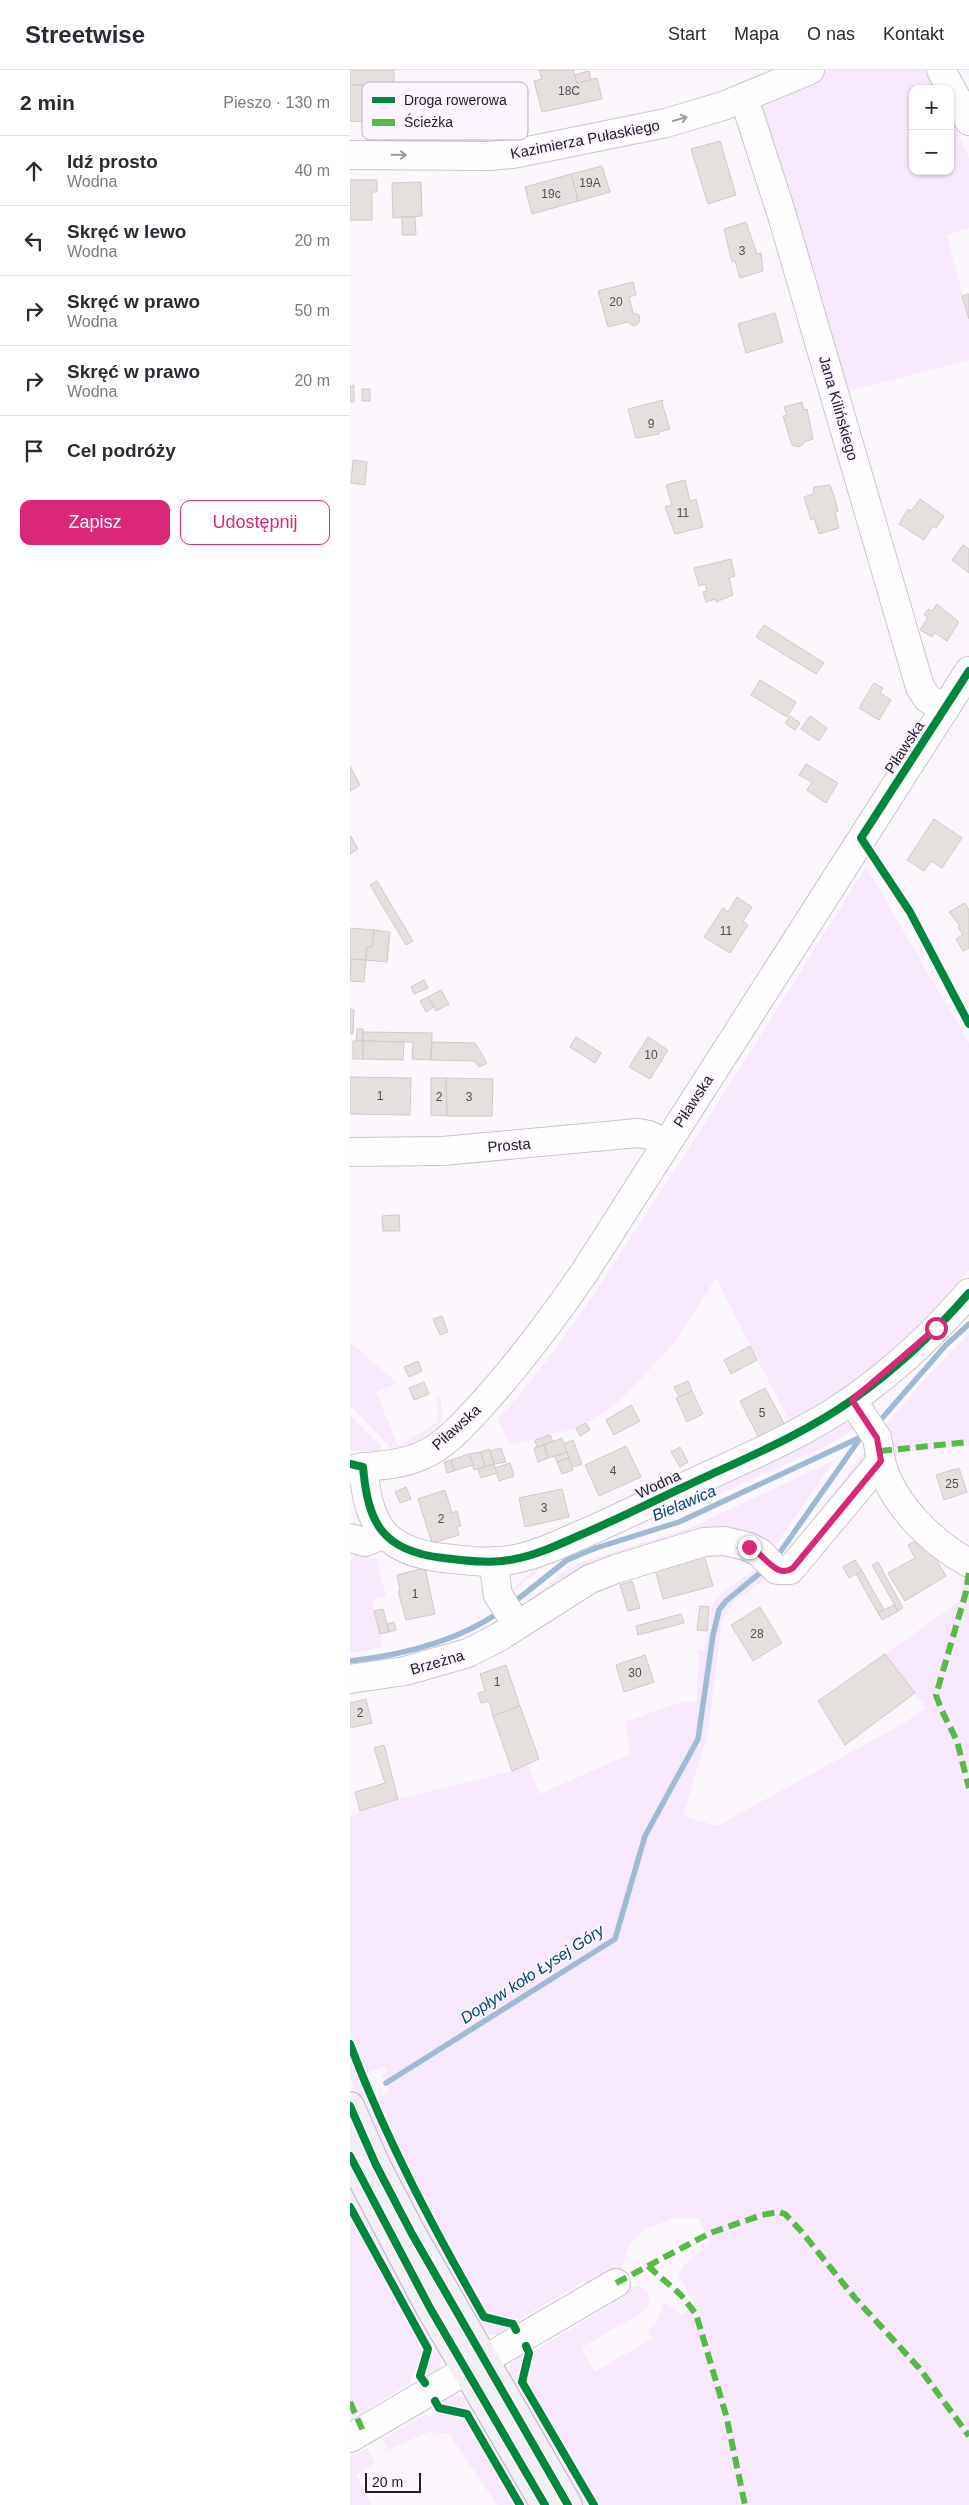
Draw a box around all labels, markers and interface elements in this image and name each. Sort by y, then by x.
text: Streetwise [25,21,145,48]
text: Start [668,24,706,44]
text: Mapa [734,24,779,44]
text: O nas [807,24,855,44]
text: Kontakt [883,24,944,44]
legend [362,82,528,140]
house number: 18C [558,84,580,98]
map controls [909,85,954,175]
button: + [909,85,954,130]
text: 2 min [20,91,75,114]
text: Droga rowerowa [404,92,507,108]
text: Pieszo · 130 m [223,94,330,111]
text: Ścieżka [404,113,453,130]
one-way arrow [672,114,688,124]
street label: Kazimierza Pułaskiego [509,116,661,162]
button: − [909,130,954,175]
one-way arrow [390,150,406,160]
text: Idź prosto [67,151,158,172]
icon: ahead [20,157,48,185]
text: 40 m [294,162,330,179]
text: Wodna [67,173,117,190]
house number: 19A [579,176,601,190]
house number: 19c [541,187,561,201]
text: Skręć w lewo [67,221,186,242]
icon: left [20,227,48,255]
text: 20 m [294,232,330,249]
text: Wodna [67,243,117,260]
house number: 3 [739,244,746,258]
text: Skręć w prawo [67,291,200,312]
house number: 20 [609,295,623,309]
icon: right [20,297,48,325]
text: 50 m [294,302,330,319]
text: Wodna [67,313,117,330]
street label: Jana Kilińskiego [816,354,862,462]
text: Skręć w prawo [67,361,200,382]
icon: right [20,367,48,395]
text: 20 m [294,372,330,389]
text: Wodna [67,383,117,400]
house number: 9 [648,417,655,431]
icon: arrive [20,437,48,465]
text: Cel podróży [67,440,176,461]
button: Zapisz [20,500,170,545]
button: Udostępnij [180,500,330,545]
house number: 11 [677,506,690,520]
street label: Piławska [881,717,928,776]
house number: 11 [720,924,733,938]
house number: 10 [644,1048,658,1062]
street label: Piławska [670,1071,717,1130]
house number: 1 [377,1089,384,1103]
house number: 2 [436,1090,443,1104]
house number: 3 [466,1090,473,1104]
street label: Prosta [487,1135,532,1155]
route start [925,1317,948,1340]
street label: Piławska [428,1400,484,1453]
house number: 5 [759,1406,766,1420]
house number: 4 [610,1464,617,1478]
street label: Wodna [633,1466,684,1502]
house number: 25 [945,1477,959,1491]
water label: Bielawica [650,1482,719,1524]
house number: 3 [541,1501,548,1515]
house number: 2 [438,1512,445,1526]
route end [738,1536,761,1559]
house number: 1 [412,1587,419,1601]
house number: 28 [750,1627,764,1641]
street label: Brzeżna [408,1646,466,1678]
house number: 30 [628,1666,642,1680]
house number: 1 [494,1675,501,1689]
house number: 2 [357,1706,364,1720]
water label: Dopływ koło Łysej Góry [457,1921,608,2027]
scale bar [365,2470,421,2493]
text: 20 m [372,2474,403,2490]

